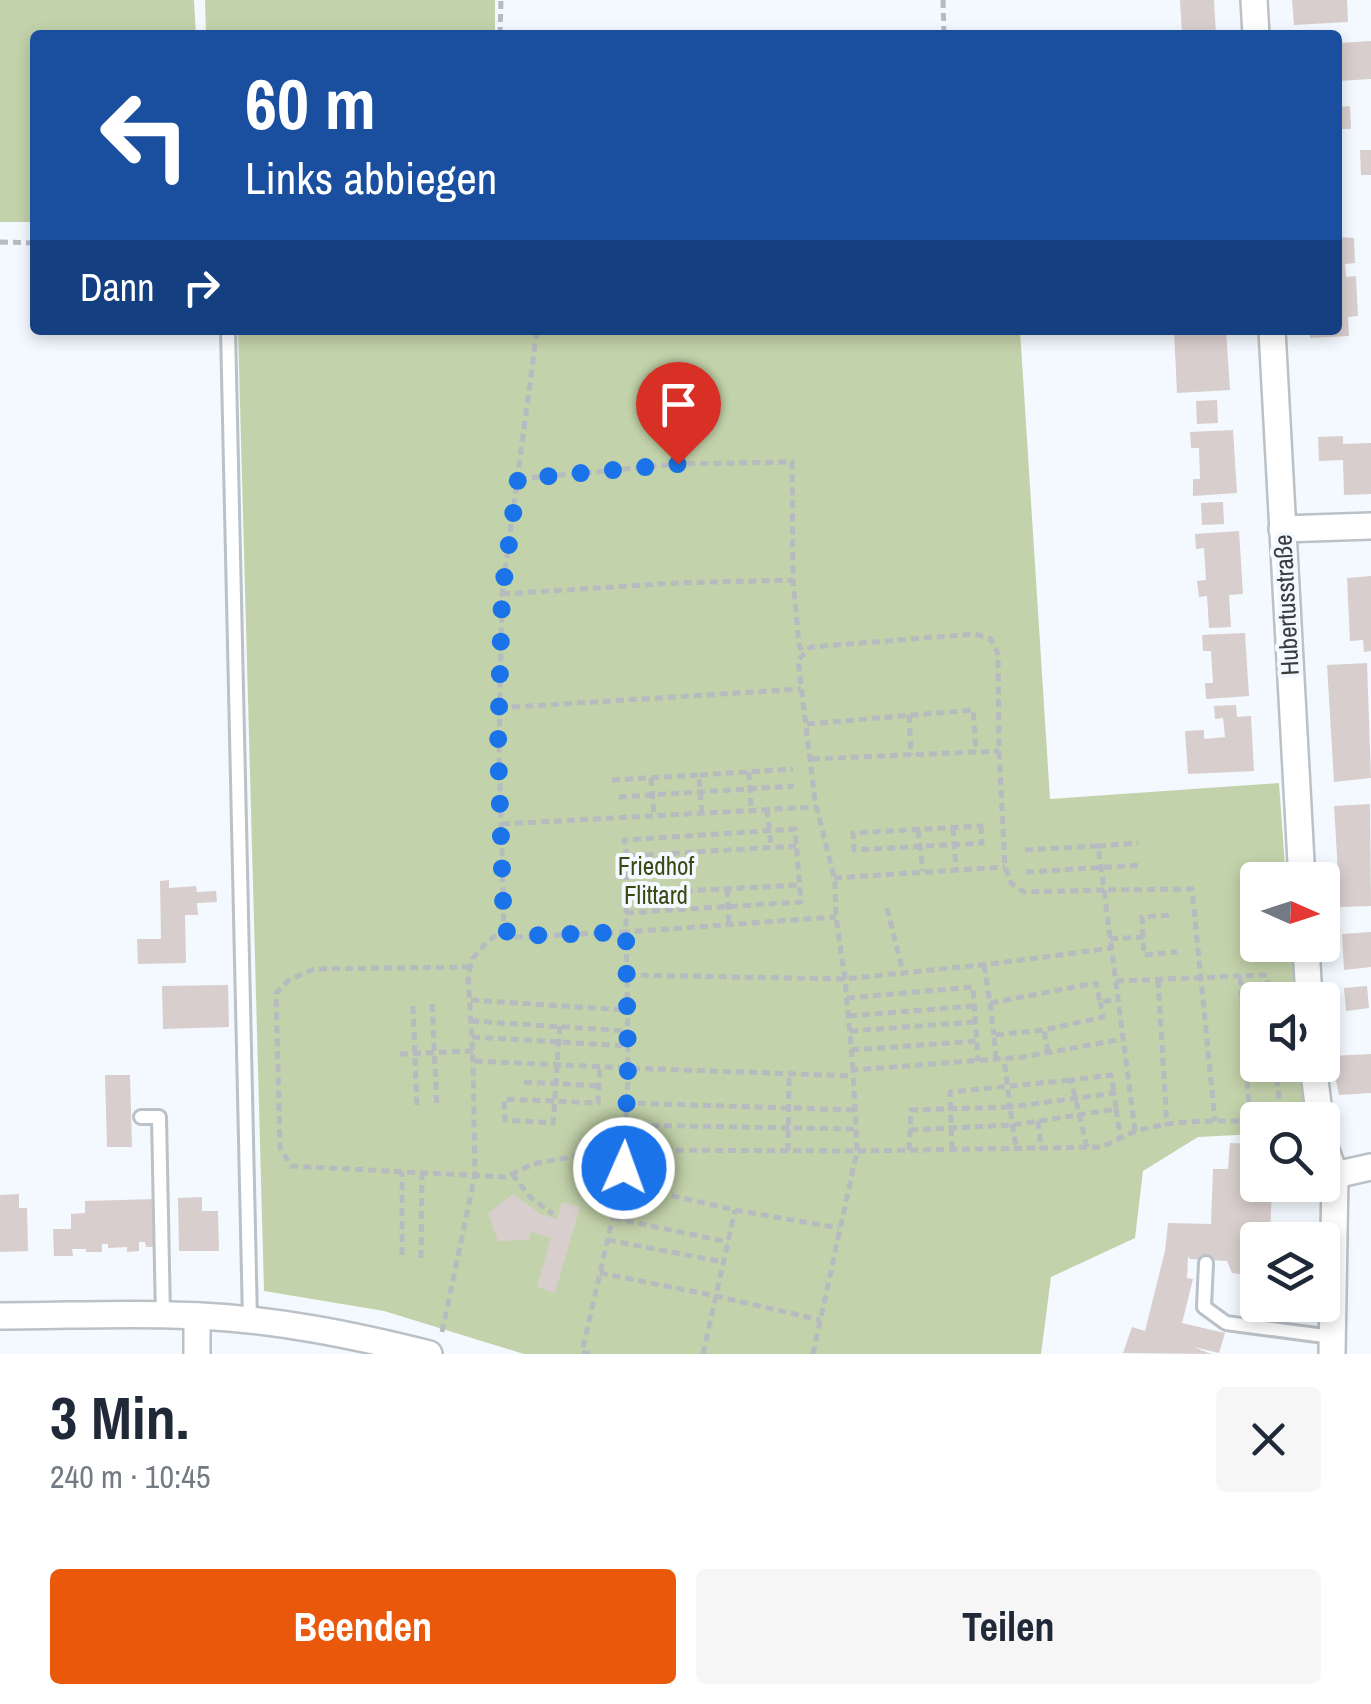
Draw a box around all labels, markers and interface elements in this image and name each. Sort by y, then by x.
text: 60 m [245,57,376,151]
icon: left [80,70,210,200]
text: Links abbiegen [245,147,497,208]
icon: right [174,260,229,315]
text: Dann [80,262,154,313]
pin [636,362,721,465]
icon: arrive [651,377,706,432]
street label: Hubertusstraße [1265,534,1307,676]
park label: Friedhof Flittard [618,849,694,912]
north arrow [1240,862,1340,962]
map controls [1240,862,1340,1322]
button: sound [1240,982,1340,1082]
button: search [1240,1102,1340,1202]
position arrow [572,1116,676,1220]
button: layers [1240,1222,1340,1322]
text: 3 Min. [50,1377,189,1458]
button: close [1216,1387,1321,1492]
text: 240 m · 10:45 [50,1455,210,1498]
button: Beenden [50,1569,676,1684]
button: Teilen [696,1569,1321,1684]

